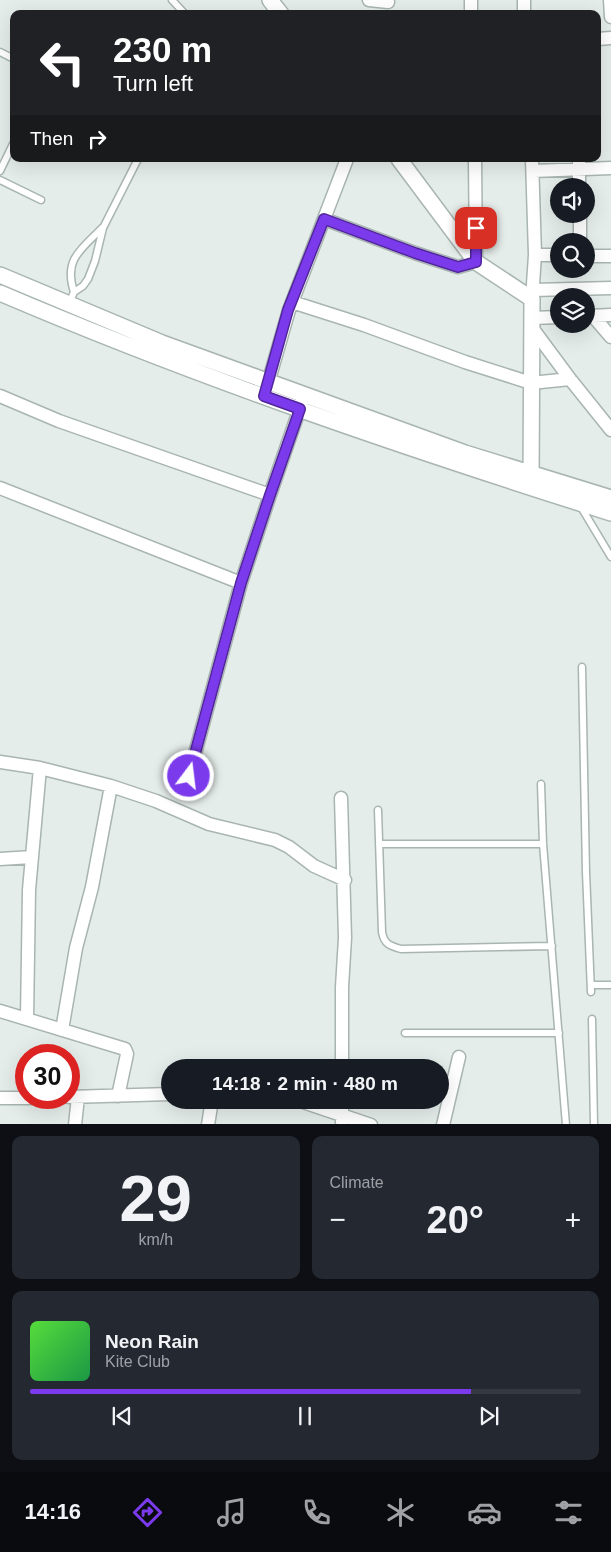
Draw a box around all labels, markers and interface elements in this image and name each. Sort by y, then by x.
icon: left [30,30,95,95]
text: 230 m [113,30,212,69]
text: Turn left [113,71,193,96]
icon: right [83,125,111,153]
text: Then [30,128,73,149]
map controls [550,178,595,333]
button: sound [550,178,595,223]
pin [455,207,497,249]
icon: arrive [462,214,490,242]
button: search [550,233,595,278]
button: layers [550,288,595,333]
position arrow [162,749,214,801]
speed limit sign: 30 [15,1044,80,1109]
text: 14:18 · 2 min · 480 m [212,1073,398,1094]
text: 29 [120,1162,192,1235]
text: Climate [330,1174,384,1191]
text: 20° [427,1199,484,1241]
text: − [330,1204,346,1235]
text: + [565,1204,581,1235]
text: km/h [138,1231,173,1248]
text: Neon Rain [105,1331,199,1352]
text: Kite Club [105,1353,170,1370]
icon: previous [108,1402,136,1430]
icon: pause [291,1402,319,1430]
icon: next [475,1402,503,1430]
icon: directions [130,1495,165,1530]
icon: music [214,1495,249,1530]
icon: phone [299,1495,334,1530]
icon: climate [383,1495,418,1530]
icon: car [467,1495,502,1530]
icon: filters [551,1495,586,1530]
text: 14:16 [25,1499,81,1524]

